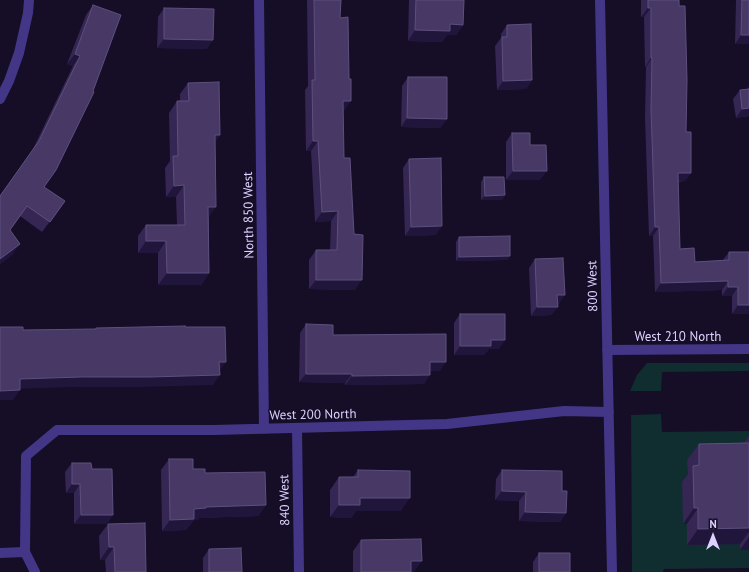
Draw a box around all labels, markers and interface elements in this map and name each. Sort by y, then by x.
street label: North 850 West [240,171,258,259]
street label: 800 West [585,260,601,312]
street label: West 210 North [635,329,721,345]
street label: West 200 North [269,406,357,424]
street label: 840 West [277,474,293,526]
north arrow [693,516,733,556]
text: N [709,517,717,531]

